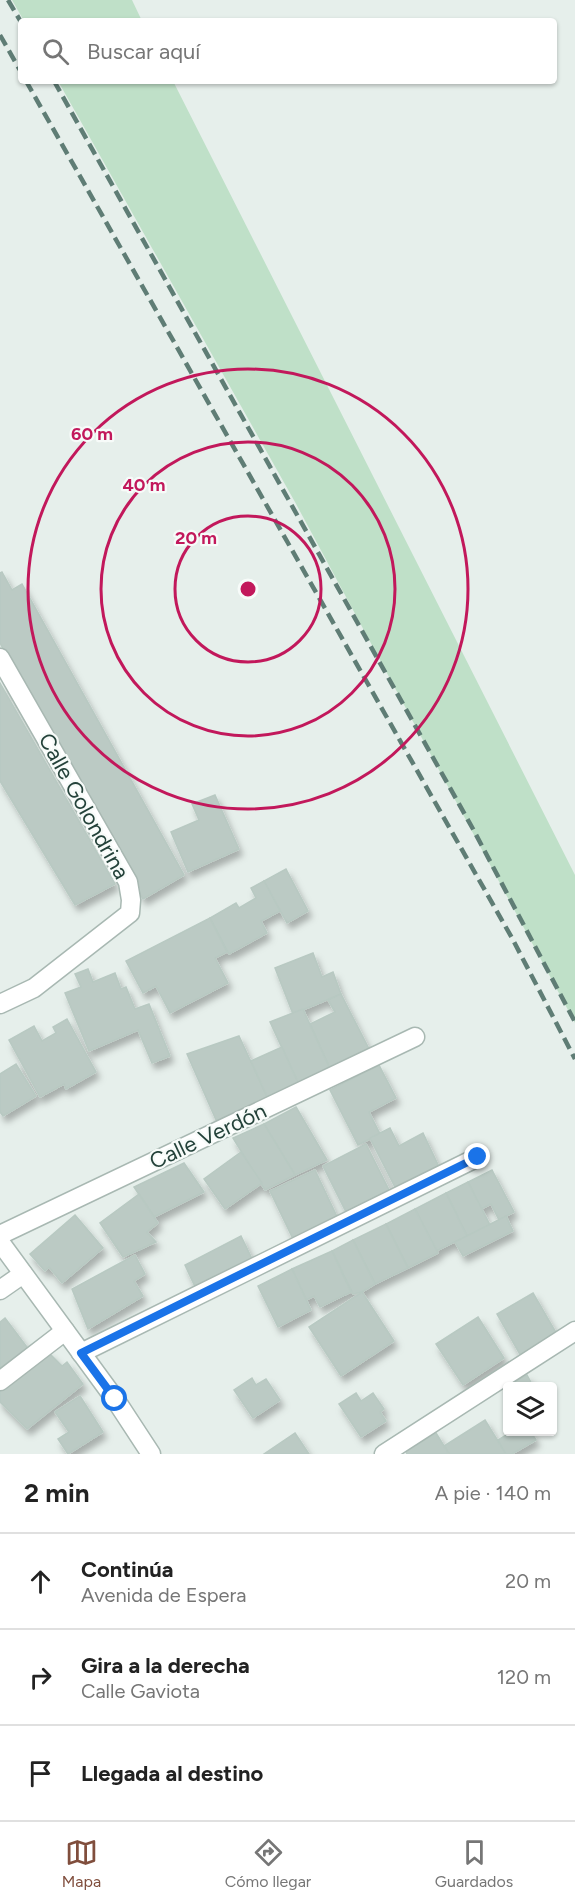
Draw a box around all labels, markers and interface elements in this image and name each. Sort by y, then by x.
search box [18,18,557,84]
icon: search [39,35,72,68]
text: Buscar aquí [87,38,200,65]
text: 60 m [71,423,113,445]
text: 40 m [122,474,166,496]
text: 20 m [175,527,217,549]
centre of rings [238,579,258,599]
street label: Calle Golondrina [33,728,135,884]
street label: Calle Verdón [145,1097,271,1175]
route end [464,1143,490,1169]
map controls [503,1382,557,1436]
button: layers [503,1382,557,1436]
route start [101,1385,127,1411]
text: 2 min [24,1477,90,1509]
text: A pie · 140 m [435,1481,551,1505]
text: Continúa [81,1556,174,1583]
icon: ahead [24,1565,57,1598]
text: 20 m [505,1569,551,1593]
text: Avenida de Espera [81,1583,247,1607]
text: Gira a la derecha [81,1652,250,1679]
icon: right [24,1661,57,1694]
text: 120 m [497,1665,551,1689]
text: Calle Gaviota [81,1679,200,1703]
icon: arrive [24,1757,57,1790]
text: Llegada al destino [81,1760,263,1787]
tab: Mapa [62,1836,101,1891]
tab: Cómo llegar [225,1836,311,1891]
tab: Guardados [435,1836,513,1891]

